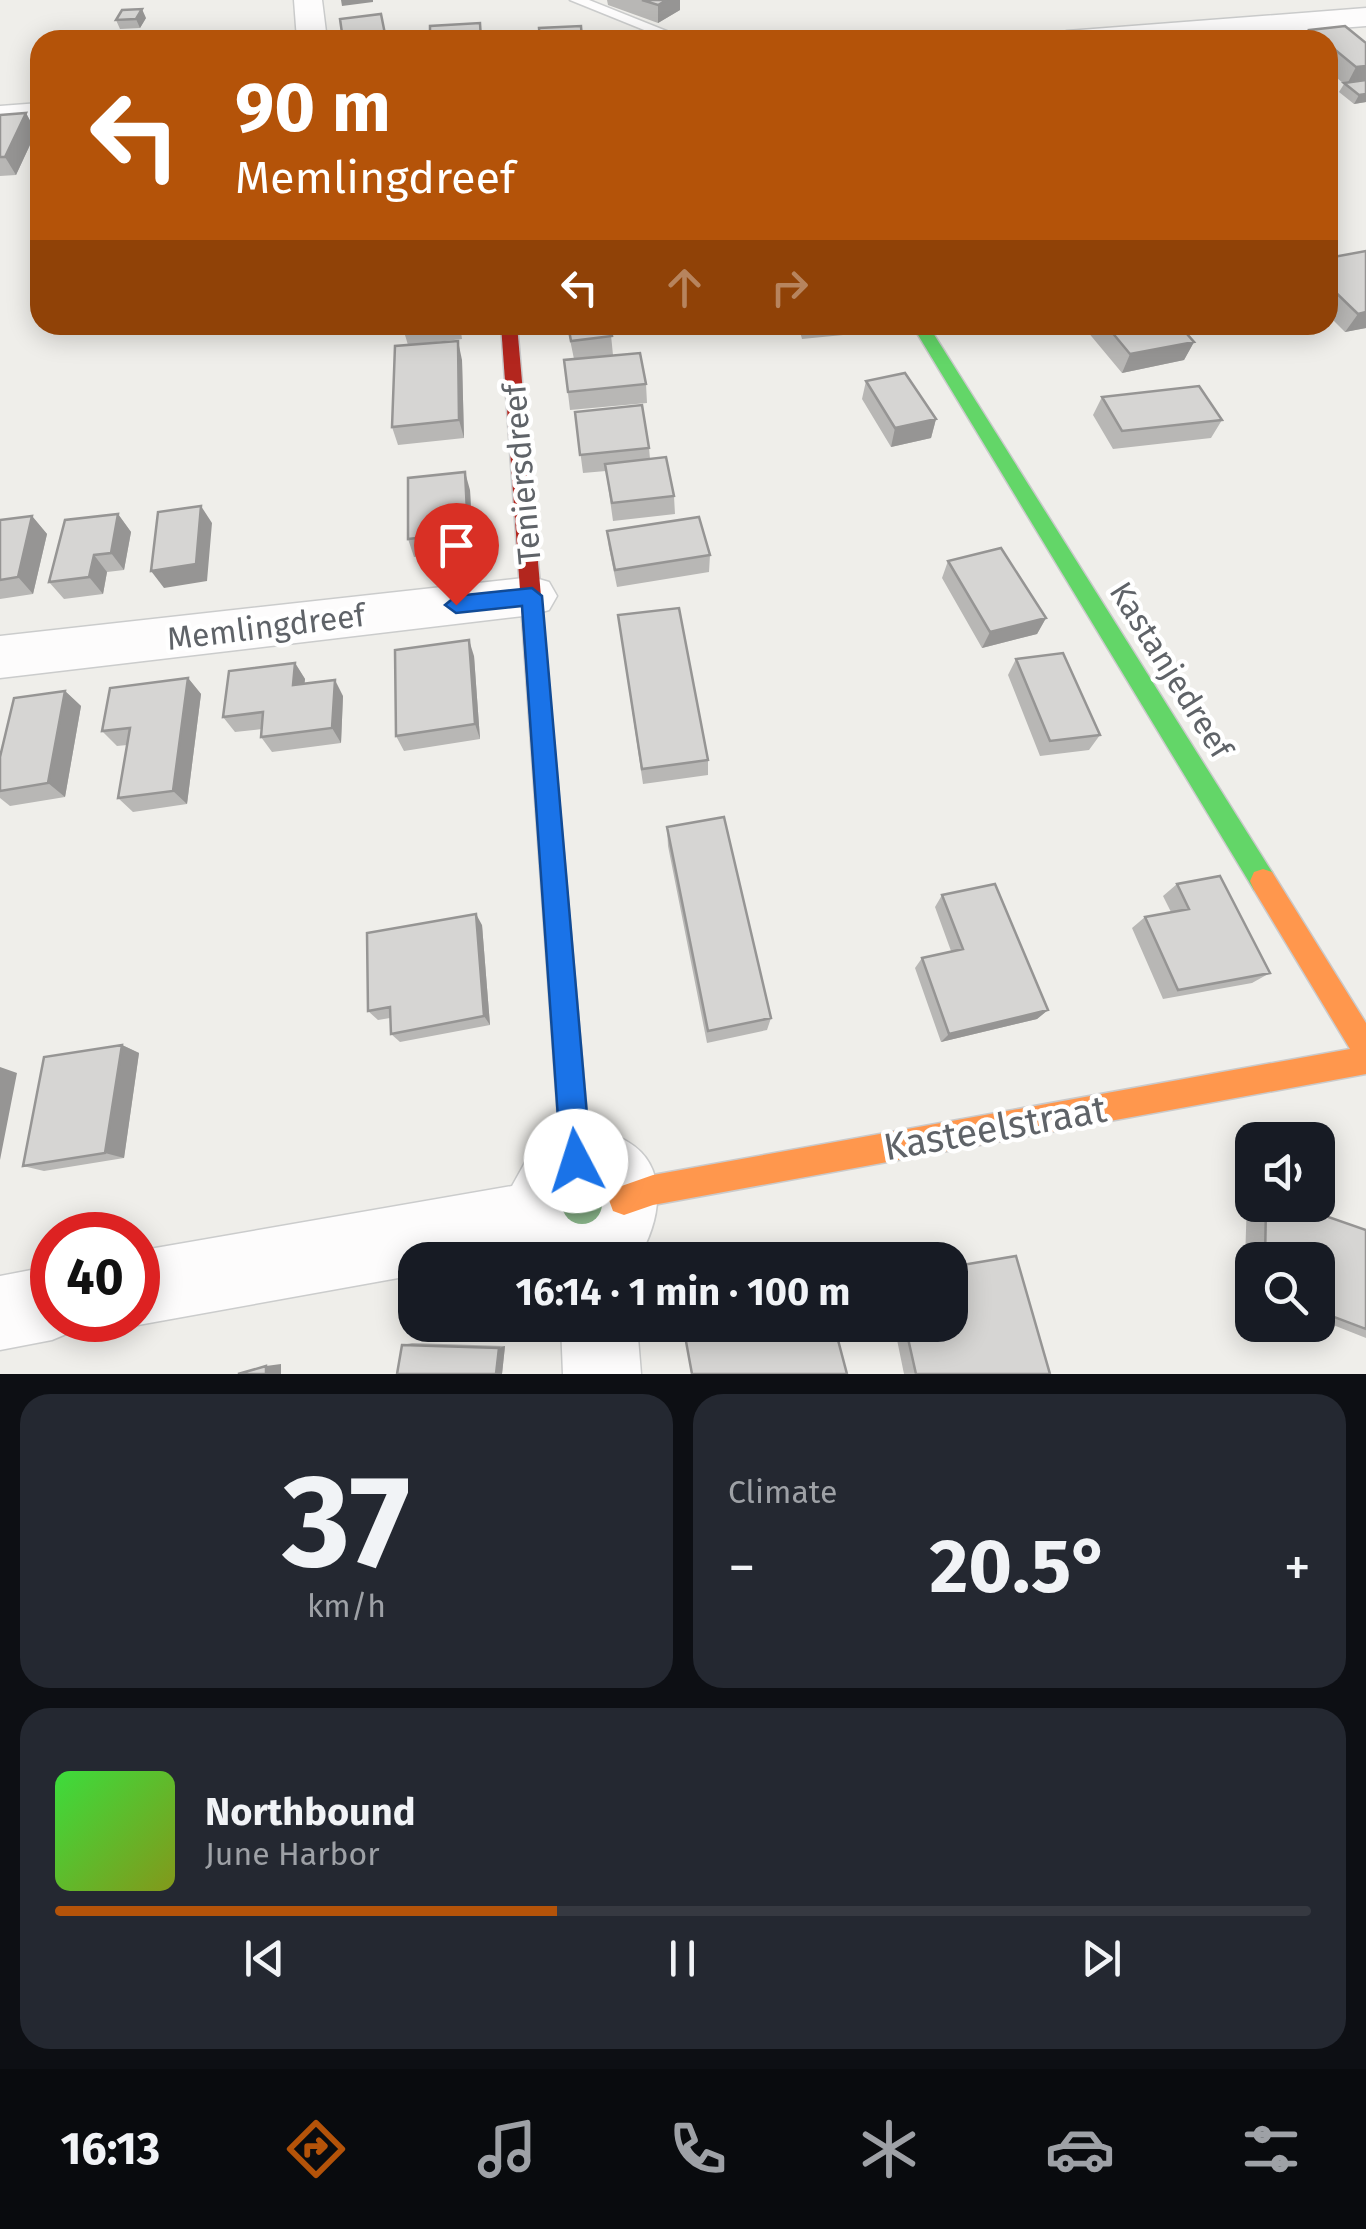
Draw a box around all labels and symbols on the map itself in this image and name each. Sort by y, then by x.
street label: Teniersdreef [495,380,549,566]
pin [414,503,499,606]
street label: Kastanjedreef [1102,575,1241,767]
street label: Memlingdreef [165,596,369,658]
street label: Kasteelstraat [880,1086,1110,1170]
position arrow [524,1109,628,1213]
speed limit sign: 40 [30,1212,160,1342]

